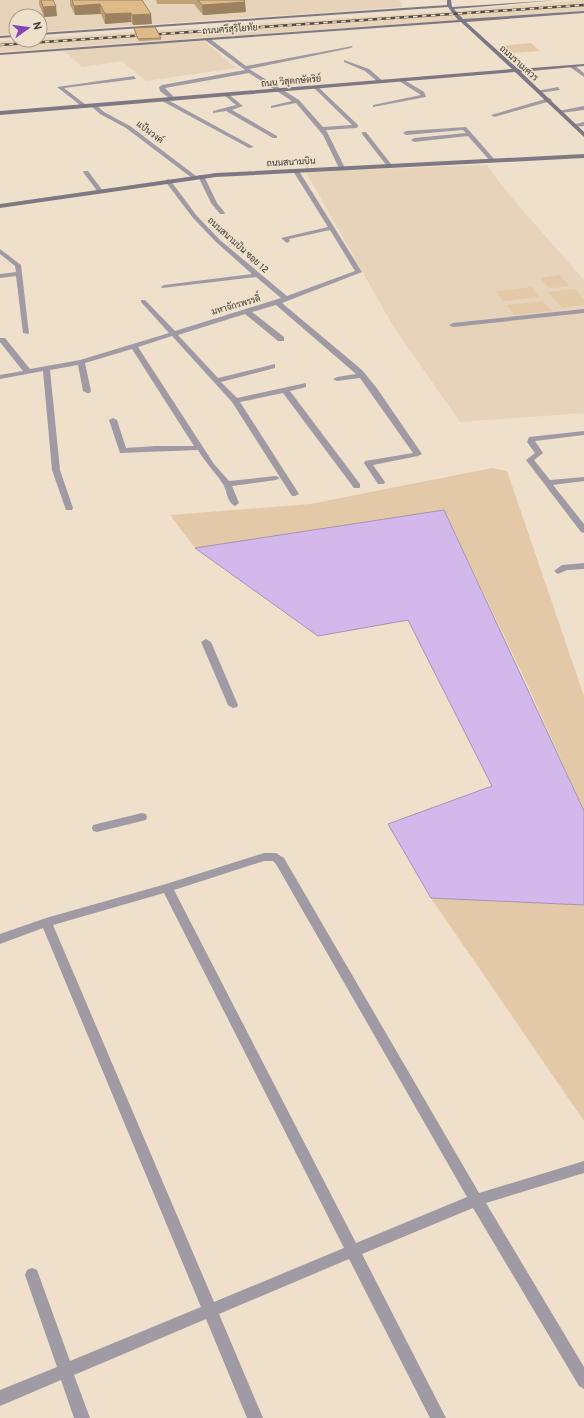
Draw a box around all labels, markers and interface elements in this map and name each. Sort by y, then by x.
north arrow [8,8,48,48]
text: N [29,20,44,31]
street label: ถนนศรีสุริโยทัย [202,21,258,37]
street label: ถนนราเมศวร [497,43,541,84]
street label: ถนน วิสุตกษัตริย์ [260,72,322,90]
street label: แป้นวงค์ [134,117,167,146]
street label: ถนนสนามบิน [266,156,316,169]
street label: ถนนสนามบิน ซอย 12 [205,215,270,276]
street label: มหาจักรพรรดิ์ [209,289,262,318]

